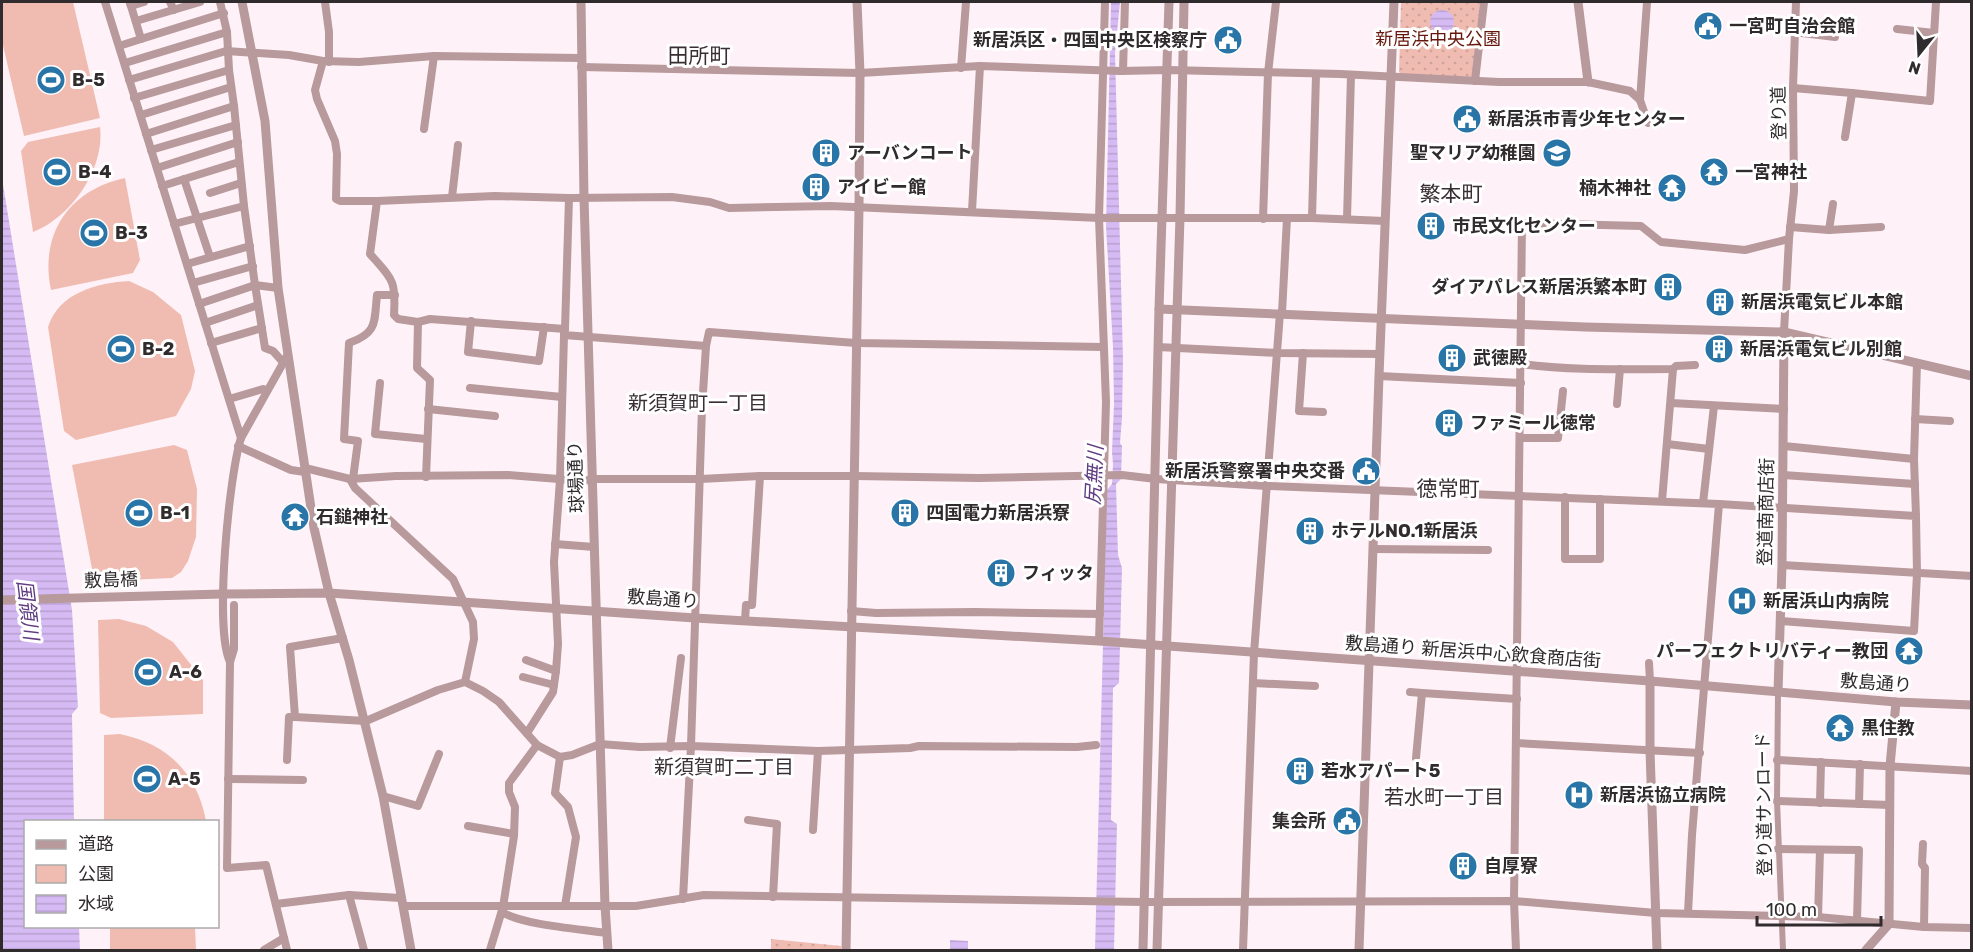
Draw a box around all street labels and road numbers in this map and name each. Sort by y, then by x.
street label: 登り道 [1768,86,1790,140]
street label: 球場通り [564,441,588,513]
street label: 登道南商店街 [1754,458,1778,566]
street label: 敷島橋 [84,568,138,592]
street label: 敷島通り [626,586,700,612]
street label: 敷島通り 新居浜中心飲食商店街 [1344,632,1602,672]
street label: 敷島通り [1839,670,1913,696]
street label: 登り道サンロード [1752,732,1776,876]

